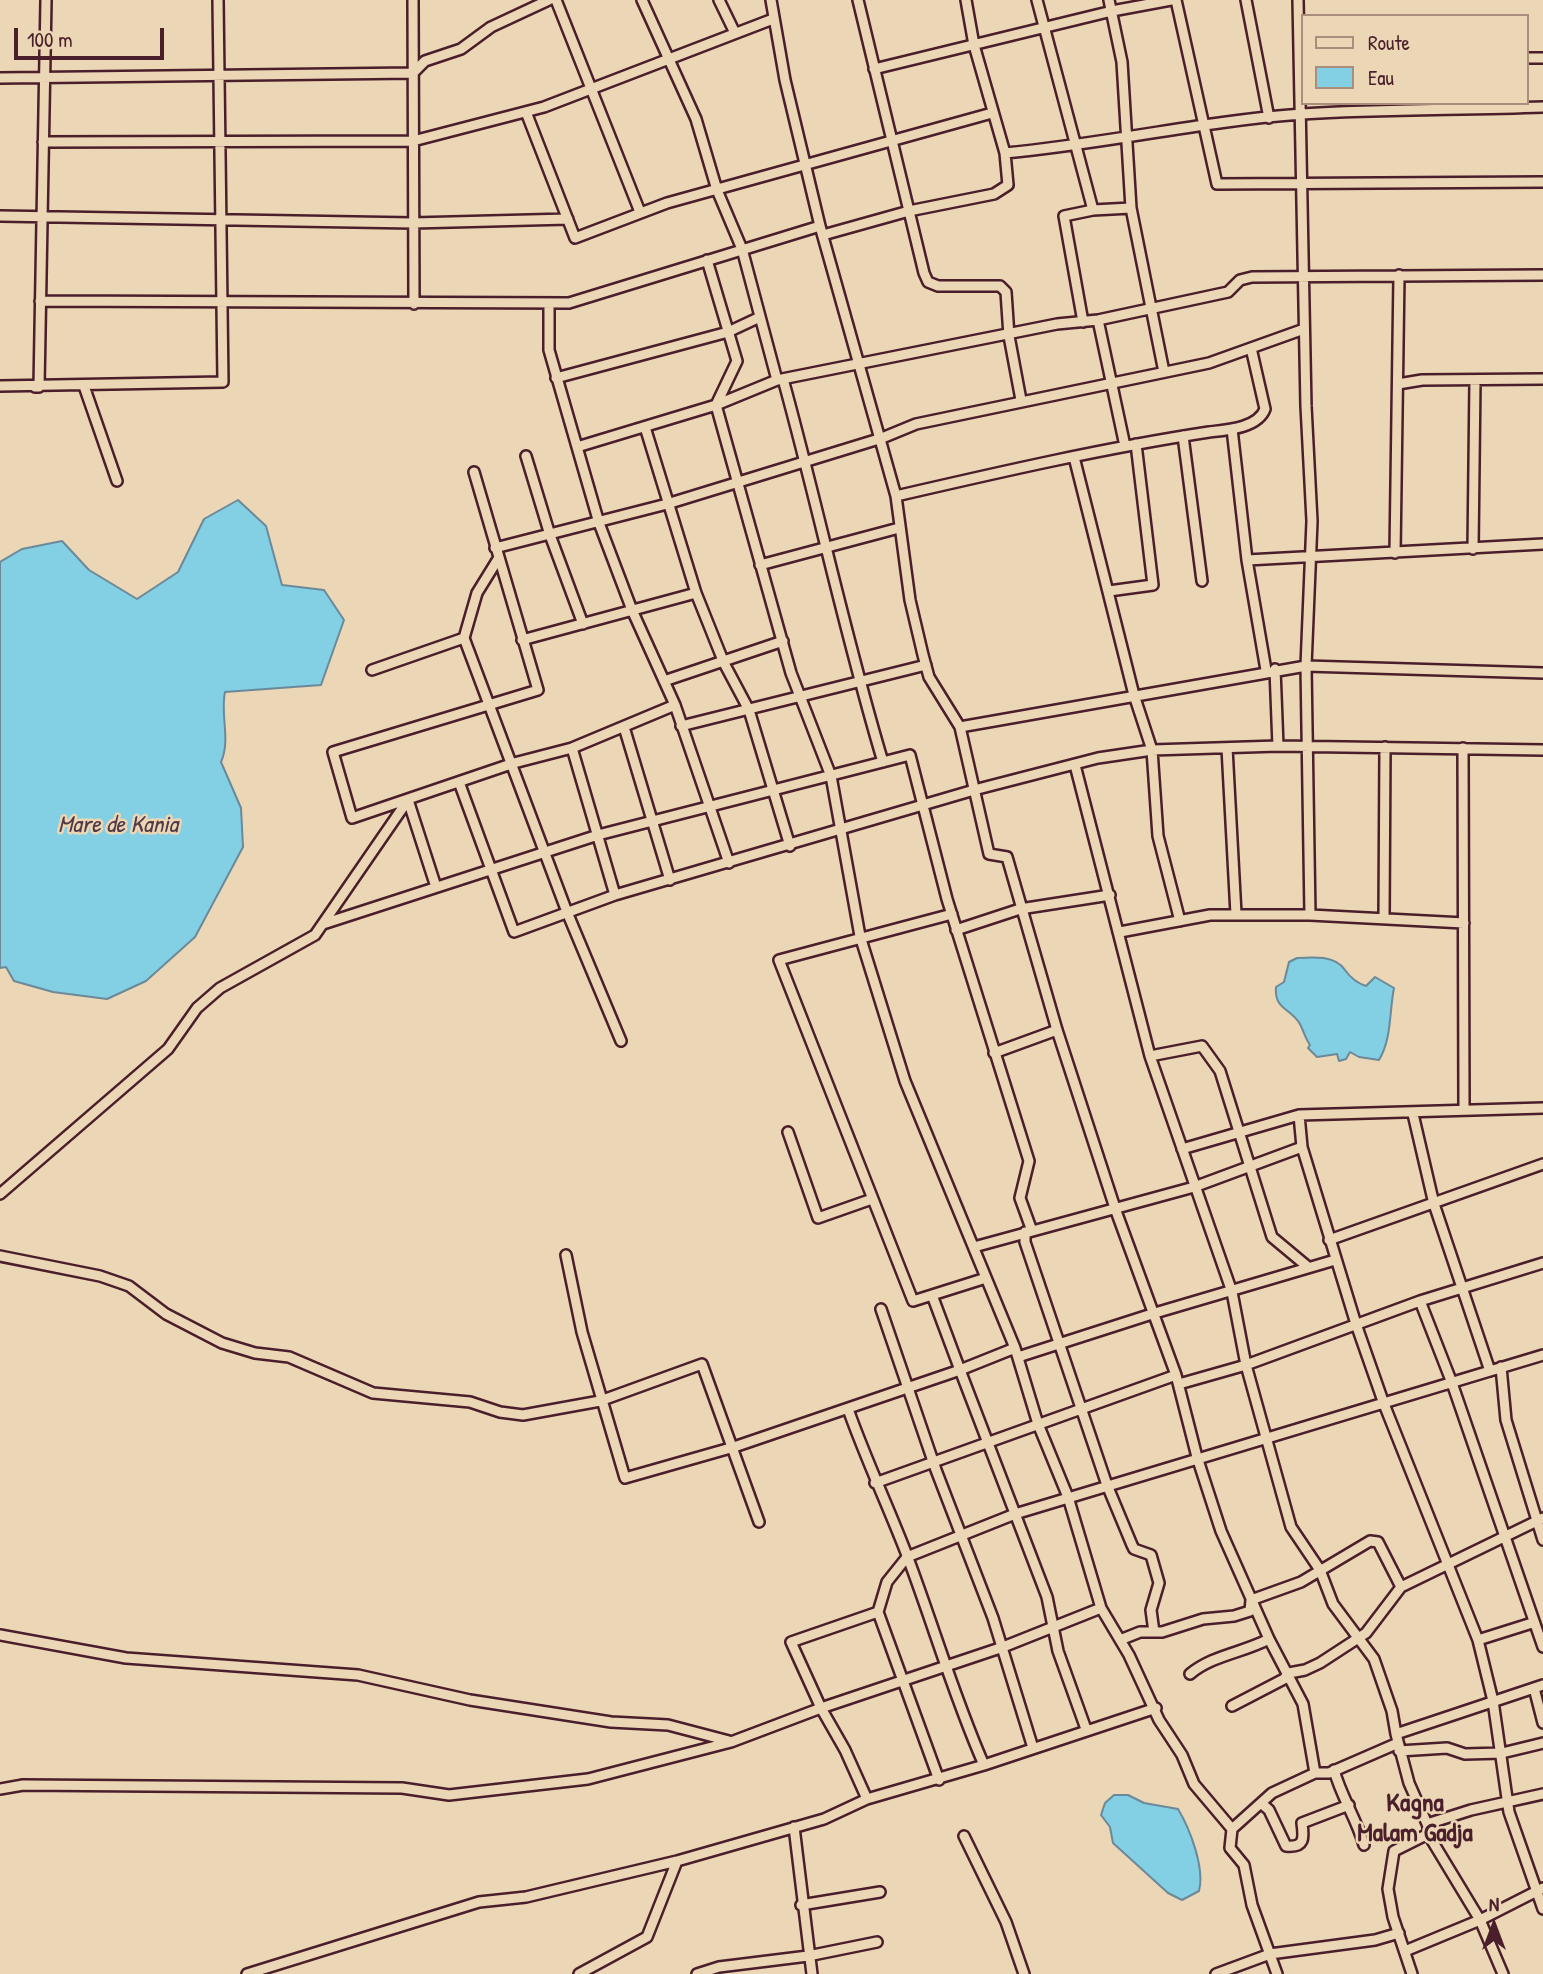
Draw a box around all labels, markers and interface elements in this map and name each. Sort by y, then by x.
scale bar [18,14,168,58]
legend [1302,14,1529,105]
text: 100 m [27,25,73,54]
text: Route [1368,28,1410,57]
text: Eau [1368,63,1394,92]
water label: Mare de Kania [58,812,178,840]
district label: Kagna Malam Gadja [1357,1788,1473,1850]
north arrow [1459,1890,1529,1960]
text: N [1489,1891,1499,1917]

